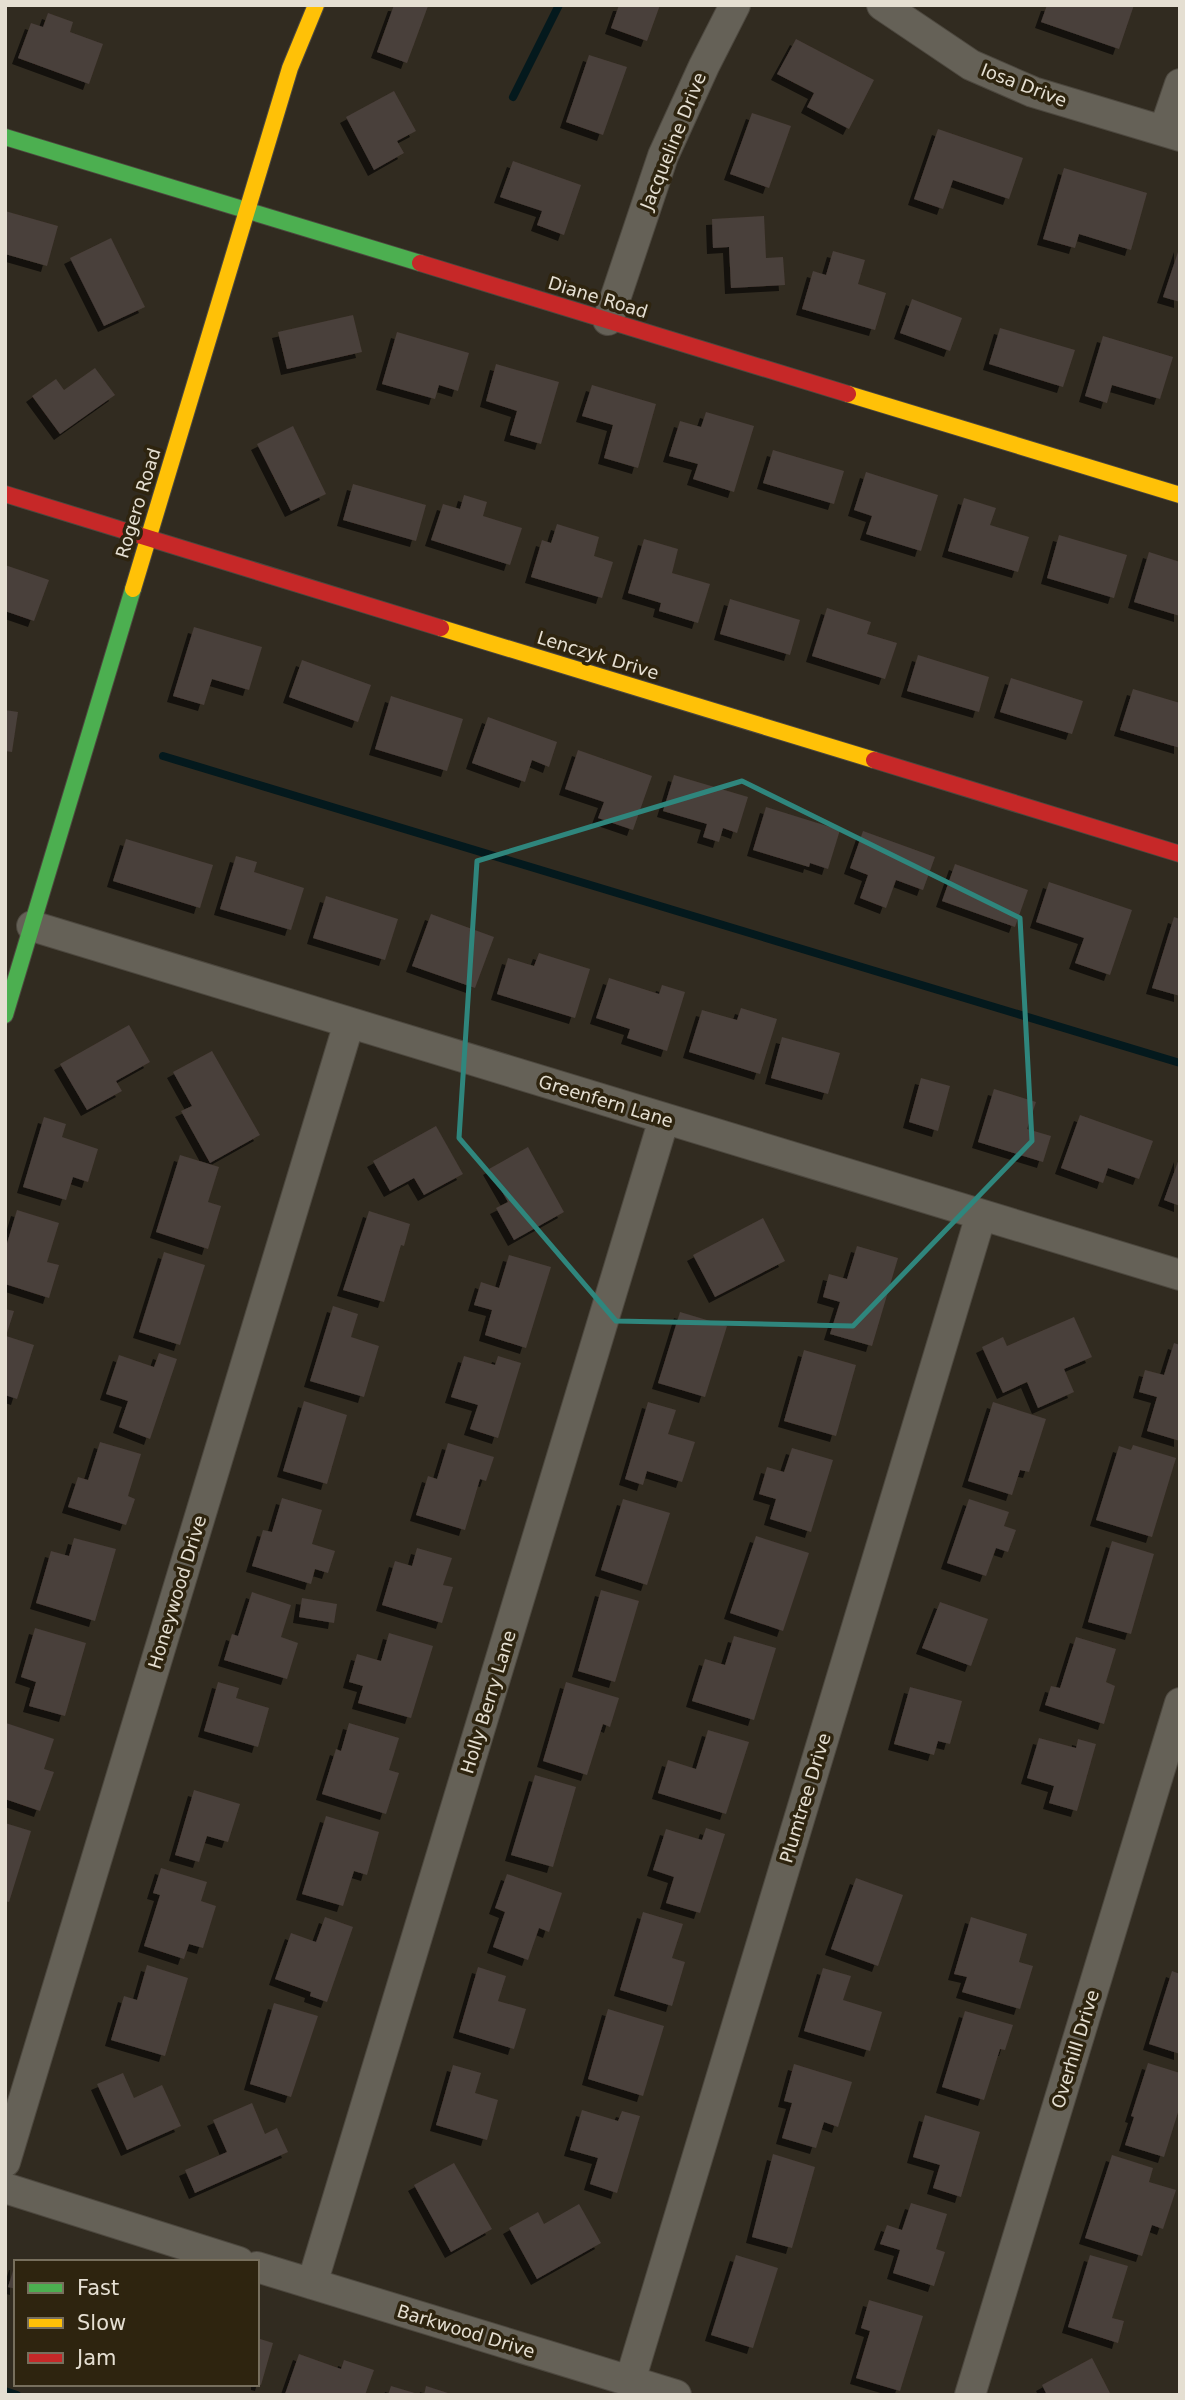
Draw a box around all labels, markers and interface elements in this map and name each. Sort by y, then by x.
street label: Iosa Drive [978,59,1070,111]
street label: Jacqueline Drive [635,69,710,214]
street label: Diane Road [546,272,650,322]
street label: Rogero Road [111,445,165,561]
street label: Lenczyk Drive [535,626,661,684]
street label: Greenfern Lane [536,1071,676,1131]
street label: Honeywood Drive [144,1513,210,1671]
street label: Holly Berry Lane [456,1628,520,1776]
street label: Plumtree Drive [775,1731,835,1865]
street label: Overhill Drive [1047,1987,1103,2111]
legend [14,2260,259,2386]
text: Fast [77,2276,119,2300]
street label: Barkwood Drive [395,2300,537,2362]
text: Slow [77,2311,126,2335]
text: Jam [75,2346,117,2370]

